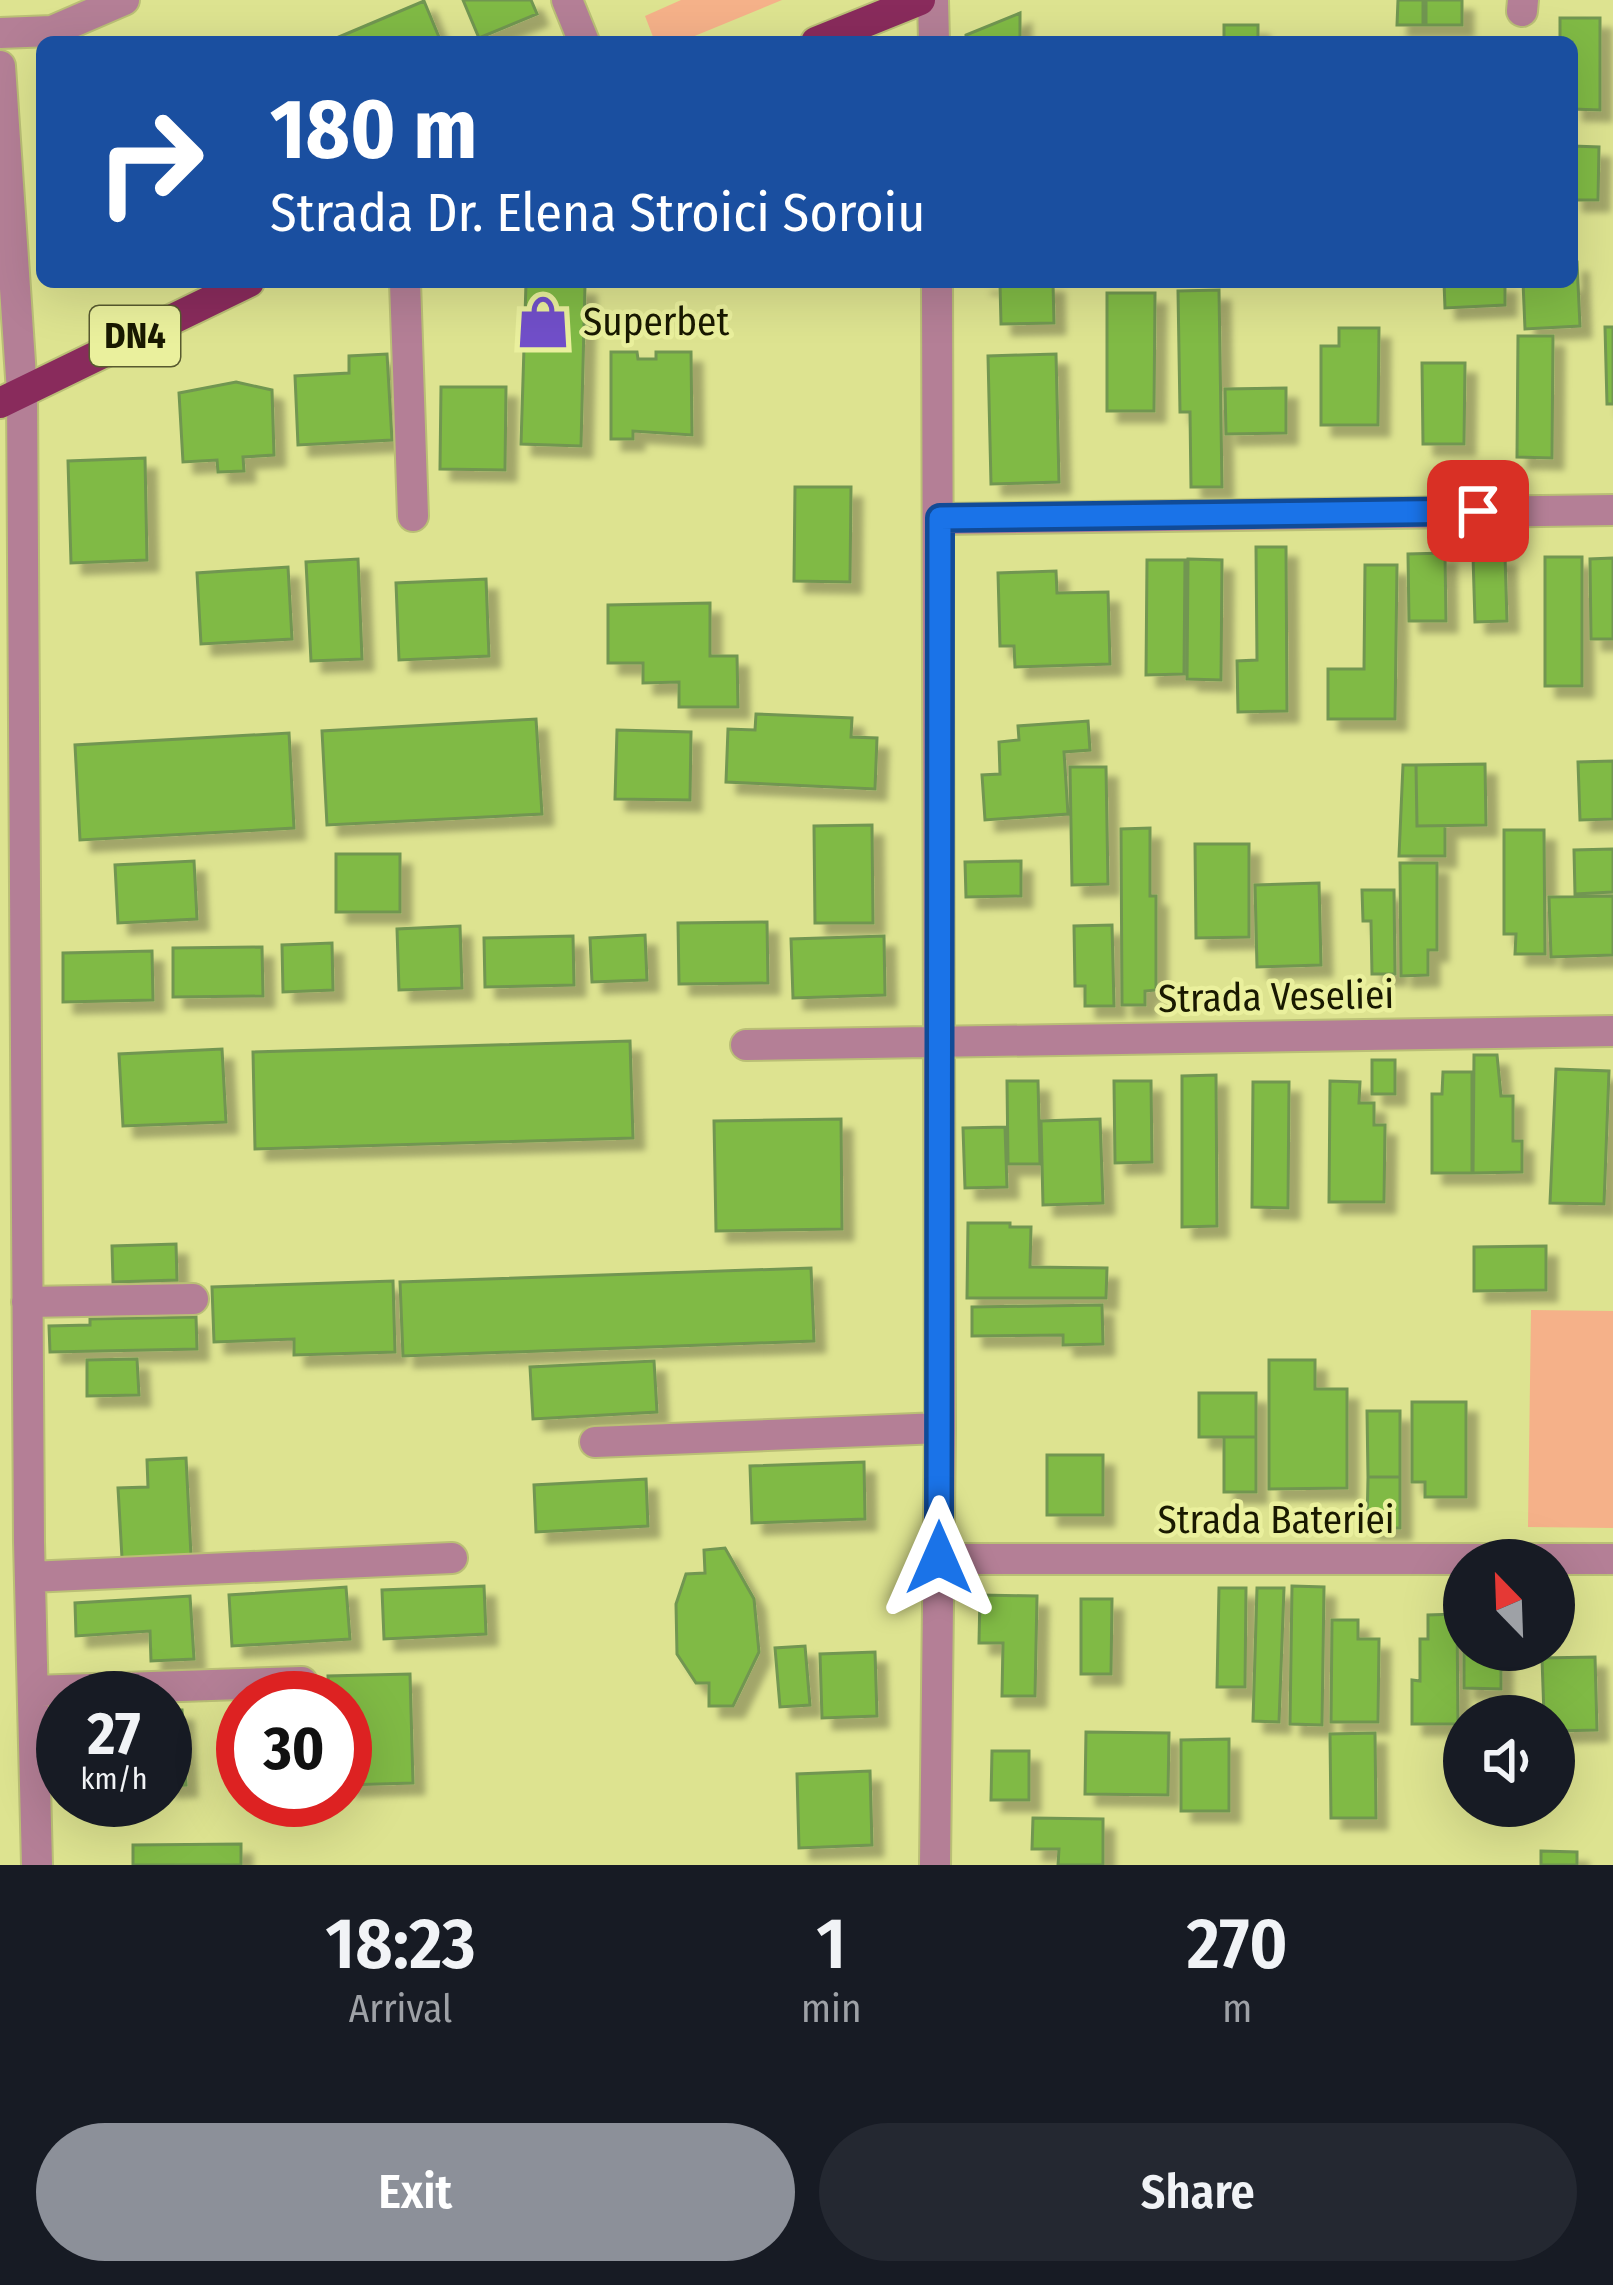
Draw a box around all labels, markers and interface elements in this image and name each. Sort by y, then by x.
text: 180 m [270,79,477,180]
icon: right [72,84,228,240]
text: Strada Dr. Elena Stroici Soroiu [270,181,925,245]
shop icon: Superbet [514,293,572,351]
place label: Superbet [583,299,729,345]
road number: DN4 [90,306,180,366]
pin [1427,460,1529,562]
icon: arrive [1445,478,1511,544]
street label: Strada Veseliei [1158,972,1394,1022]
position arrow [876,1495,1002,1621]
street label: Strada Bateriei [1157,1497,1395,1543]
north arrow [1443,1539,1575,1671]
map controls [1443,1539,1575,1827]
speed limit sign: 30 [216,1671,372,1827]
button: sound [1443,1695,1575,1827]
text: 27 [87,1698,141,1770]
text: km/h [81,1761,147,1797]
text: 18:23 [325,1901,476,1987]
text: 1 [816,1901,846,1987]
text: 270 [1187,1901,1288,1987]
text: Arrival [349,1986,452,2032]
text: min [801,1986,861,2032]
text: m [1222,1986,1252,2032]
button: Exit [36,2123,795,2261]
button: Share [819,2123,1577,2261]

